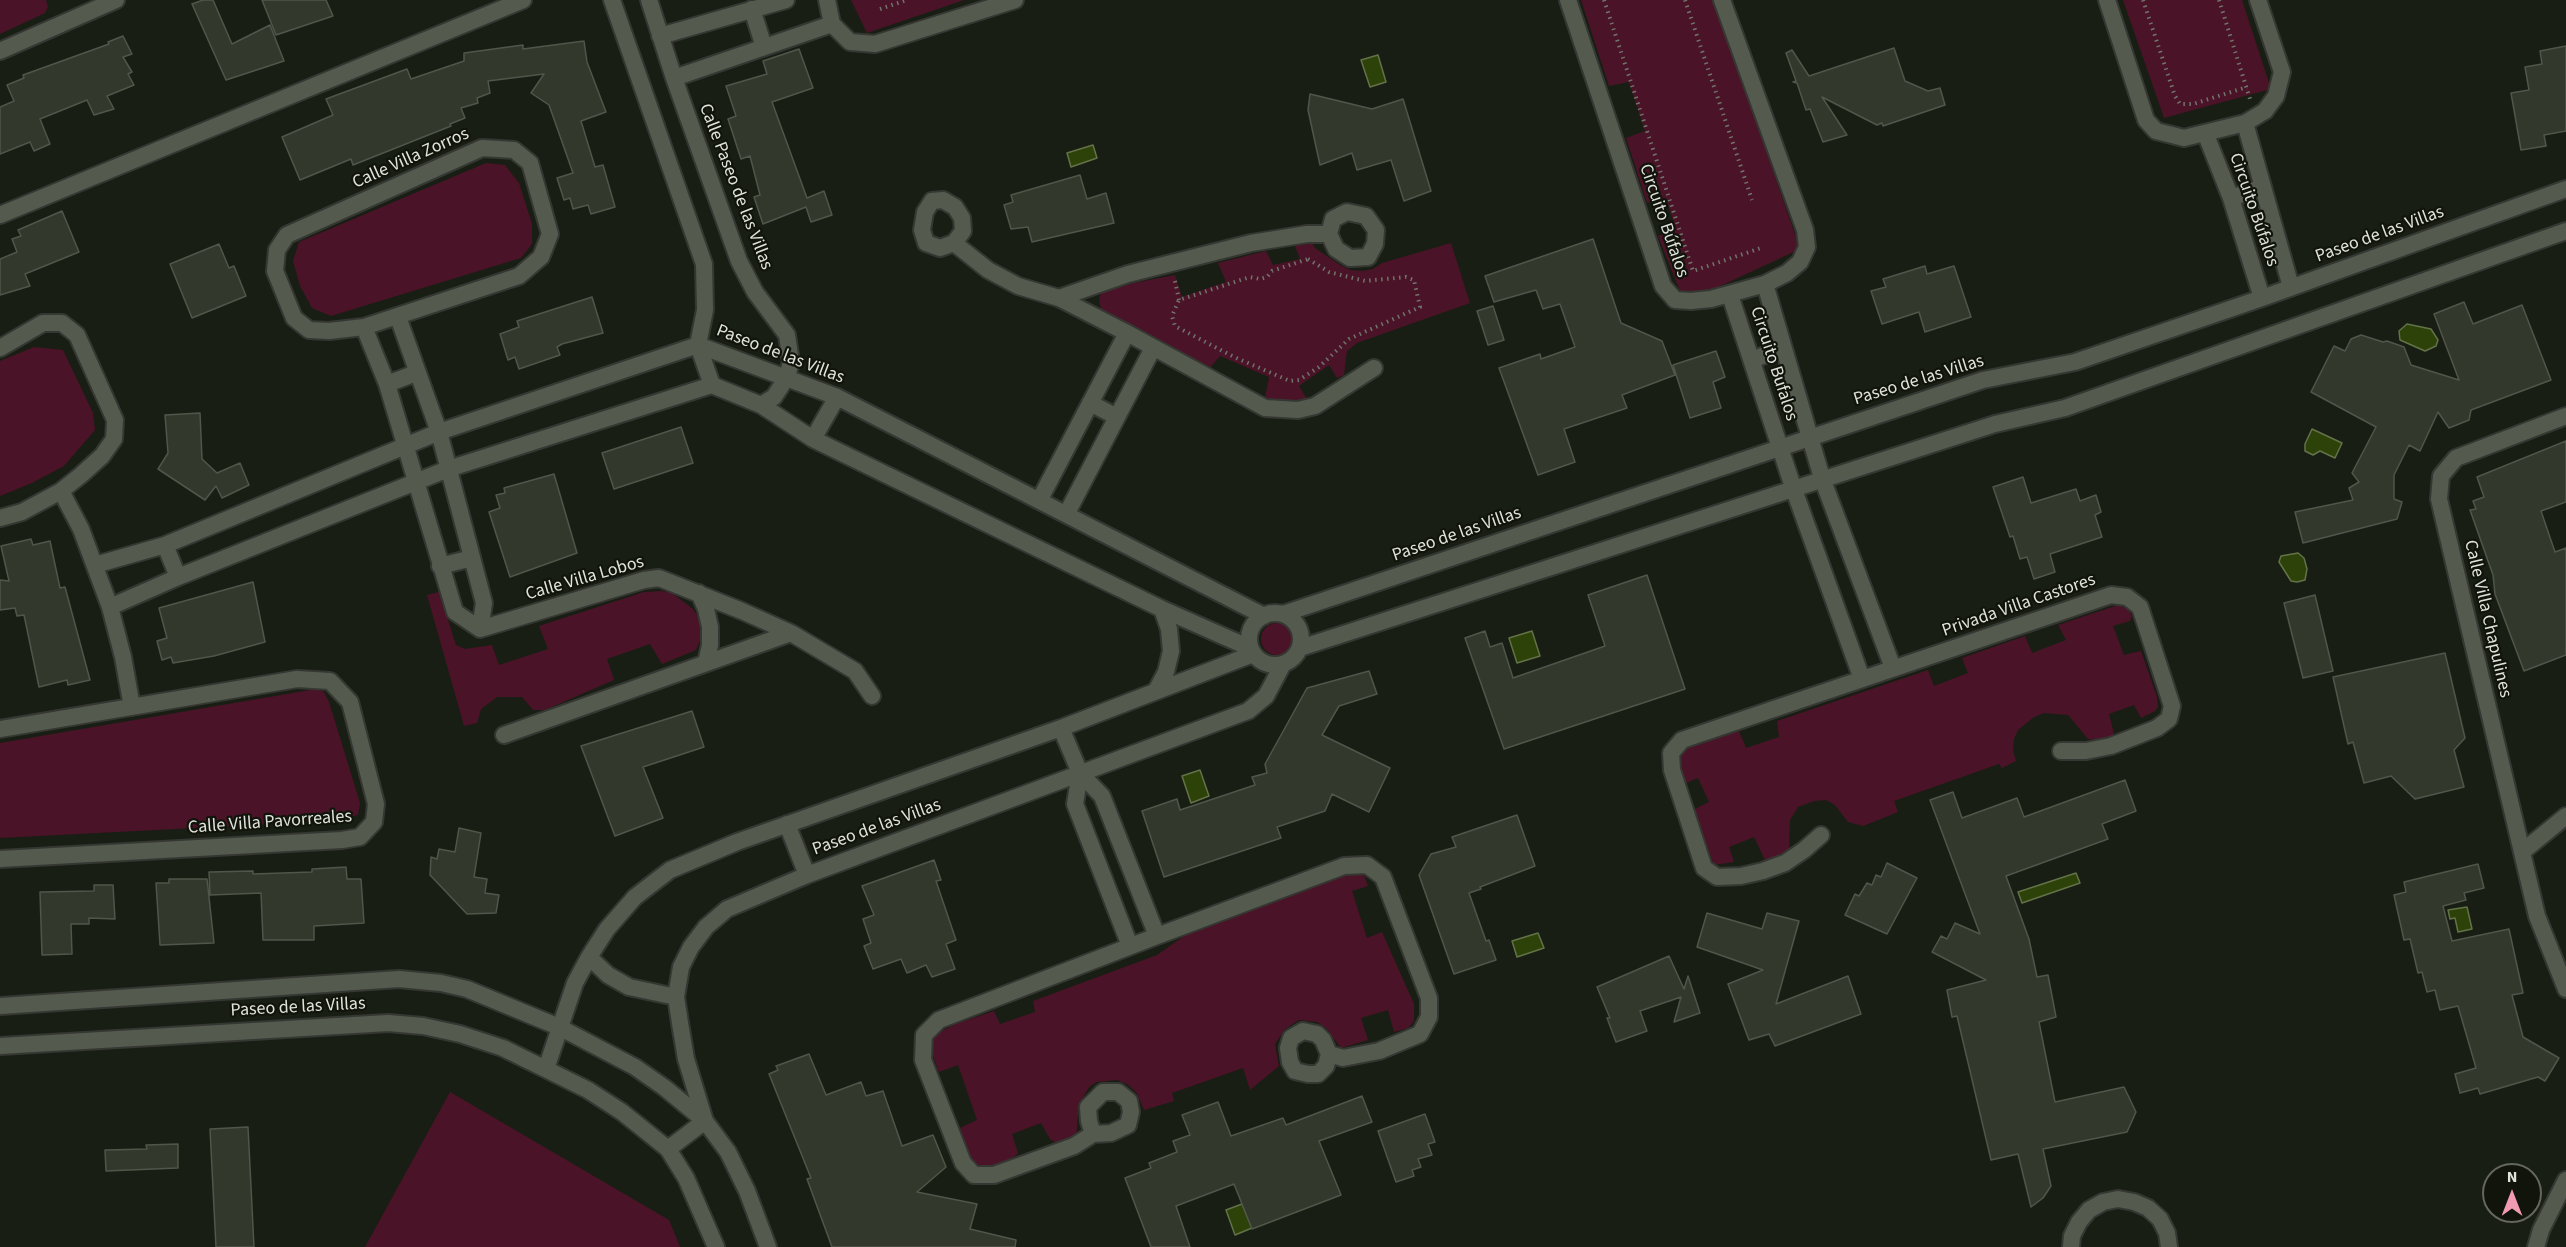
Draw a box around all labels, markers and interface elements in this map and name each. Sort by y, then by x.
street label: Calle Paseo de las Villas [693,101,777,273]
street label: Calle Villa Zorros [349,124,473,194]
street label: Circuito Búfalos [2223,150,2283,270]
street label: Circuito Búfalos [1633,161,1693,281]
street label: Paseo de las Villas [2313,202,2447,268]
street label: Circuito Bufalos [1744,304,1802,424]
street label: Paseo de las Villas [713,321,847,389]
street label: Paseo de las Villas [1851,351,1987,411]
street label: Paseo de las Villas [1390,503,1524,567]
street label: Calle Villa Chapulines [2458,538,2516,700]
street label: Calle Villa Lobos [523,552,647,606]
street label: Privada Villa Castores [1939,570,2099,642]
street label: Paseo de las Villas [810,795,944,861]
street label: Calle Villa Pavorreales [187,806,353,840]
street label: Paseo de las Villas [230,994,366,1022]
north arrow [2482,1163,2542,1223]
text: N [2507,1166,2517,1188]

